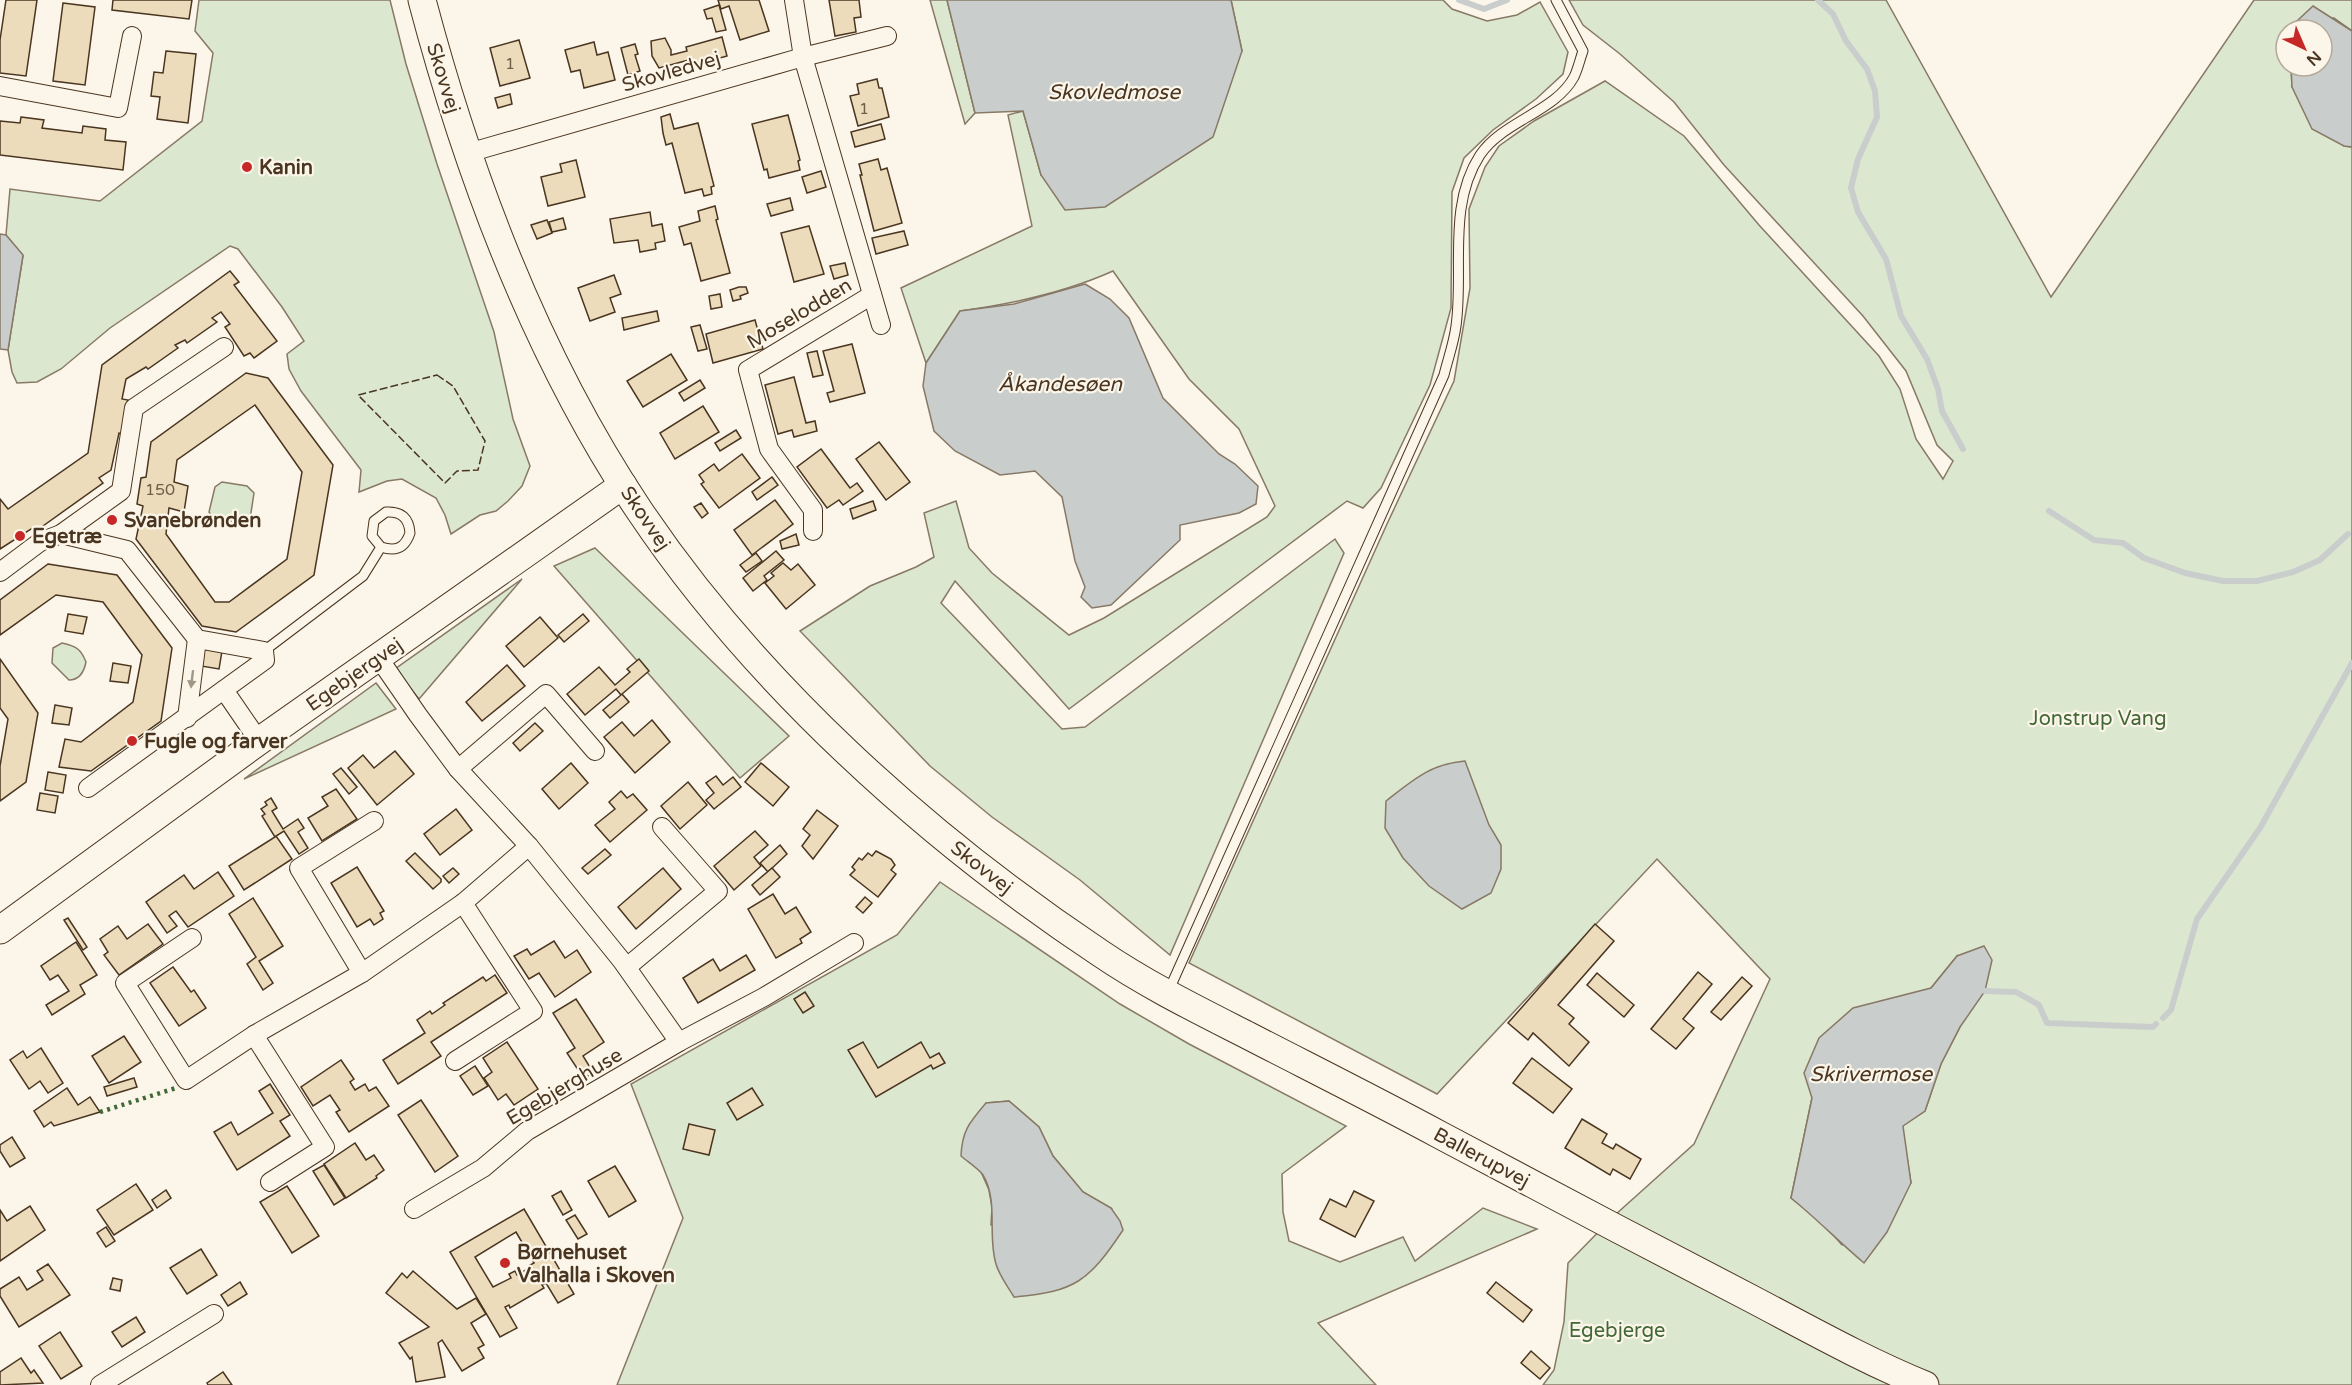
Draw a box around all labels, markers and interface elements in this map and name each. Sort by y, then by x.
north arrow [2274,18,2334,78]
street label: Skovvej [421,40,465,116]
street label: Skovledvej [619,46,723,97]
text: N [2302,46,2325,70]
house number: 1 [505,54,515,74]
water label: Skovledmose [1048,80,1181,105]
house number: 1 [859,99,869,119]
place label: Kanin [259,156,313,180]
marker: Kanin [240,160,254,174]
street label: Moselodden [743,273,856,355]
water label: Åkandesøen [998,371,1123,397]
house number: 150 [145,480,175,500]
street label: Skovvej [615,482,675,555]
place label: Svanebrønden [124,509,261,533]
marker: Svanebrønden [105,513,119,527]
place label: Egetræ [32,525,102,549]
marker: Egetræ [13,529,27,543]
street label: Egebjergvej [302,633,407,717]
one-way arrow [187,669,196,688]
park label: Jonstrup Vang [2029,707,2167,731]
place label: Fugle og farver [144,730,288,754]
marker: Fugle og farver [125,734,139,748]
street label: Skovvej [945,836,1017,900]
street label: Egebjerghuse [502,1043,627,1131]
water label: Skrivermose [1810,1062,1933,1087]
street label: Ballerupvej [1429,1123,1534,1193]
place label: Børnehuset Valhalla i Skoven [517,1241,675,1288]
marker: Børnehuset Valhalla i Skoven [498,1256,512,1270]
park label: Egebjerge [1569,1319,1665,1343]

